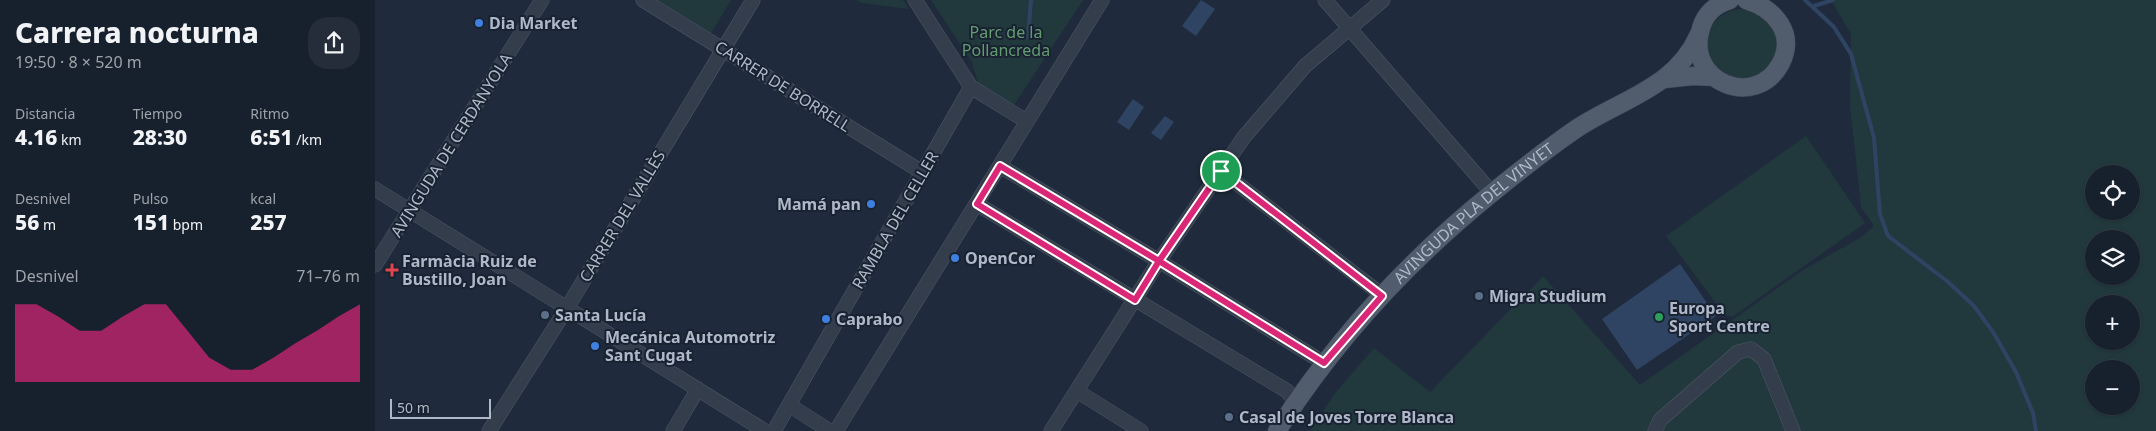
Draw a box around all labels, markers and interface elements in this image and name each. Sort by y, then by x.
place label: Dia Market [489,12,578,34]
text: Carrera nocturna [15,13,259,51]
button: share [308,17,360,69]
marker: Dia Market [473,17,485,29]
park label: Parc de la Pollancreda [962,21,1050,61]
street label: CARRER DE BORRELL [711,35,855,137]
street label: AVINGUDA DE CERDANYOLA [385,48,517,241]
text: 19:50 · 8 × 520 m [15,51,142,73]
text: Distancia [15,104,75,123]
text: Tiempo [133,104,182,123]
text: Ritmo [250,104,289,123]
text: 4.16 [15,123,57,151]
text: 28:30 [133,123,187,151]
text: 6:51 [250,123,293,151]
text: km [57,130,82,149]
text: /km [293,130,322,149]
street label: AVINGUDA PLA DEL VINYET [1388,137,1558,288]
street label: CARRER DEL VALLÈS [574,146,670,286]
street label: RAMBLA DEL CELLER [847,147,943,293]
pin [1200,150,1242,192]
icon: arrive [1207,157,1235,185]
map controls [2085,165,2140,415]
button: locate [2085,165,2140,220]
text: Desnivel [15,189,71,208]
text: Pulso [133,189,169,208]
text: kcal [250,189,276,208]
place label: Mamá pan [777,193,861,215]
marker: Mamá pan [865,198,877,210]
text: 56 [15,208,39,236]
text: 151 [133,208,169,236]
text: 257 [250,208,287,236]
text: m [39,215,56,234]
text: bpm [169,215,203,234]
button: layers [2085,230,2140,285]
place label: OpenCor [965,247,1035,269]
place label: Farmàcia Ruiz de Bustillo, Joan [402,250,537,290]
marker: OpenCor [949,252,961,264]
marker: Farmàcia Ruiz de Bustillo, Joan [386,264,398,276]
text: Desnivel [15,265,79,287]
text: 71–76 m [296,265,360,287]
place label: Migra Studium [1489,285,1607,307]
marker: Migra Studium [1473,290,1485,302]
button: + [2085,295,2140,350]
place label: Europa Sport Centre [1669,297,1770,337]
place label: Santa Lucía [555,304,646,326]
place label: Caprabo [836,308,903,330]
marker: Santa Lucía [539,309,551,321]
marker: Europa Sport Centre [1653,311,1665,323]
marker: Caprabo [820,313,832,325]
place label: Mecánica Automotriz Sant Cugat [605,326,776,366]
marker: Mecánica Automotriz Sant Cugat [589,340,601,352]
button: − [2085,360,2140,415]
scale bar [390,396,491,419]
text: 50 m [397,398,430,417]
place label: Casal de Joves Torre Blanca [1239,406,1454,428]
marker: Casal de Joves Torre Blanca [1223,411,1235,423]

